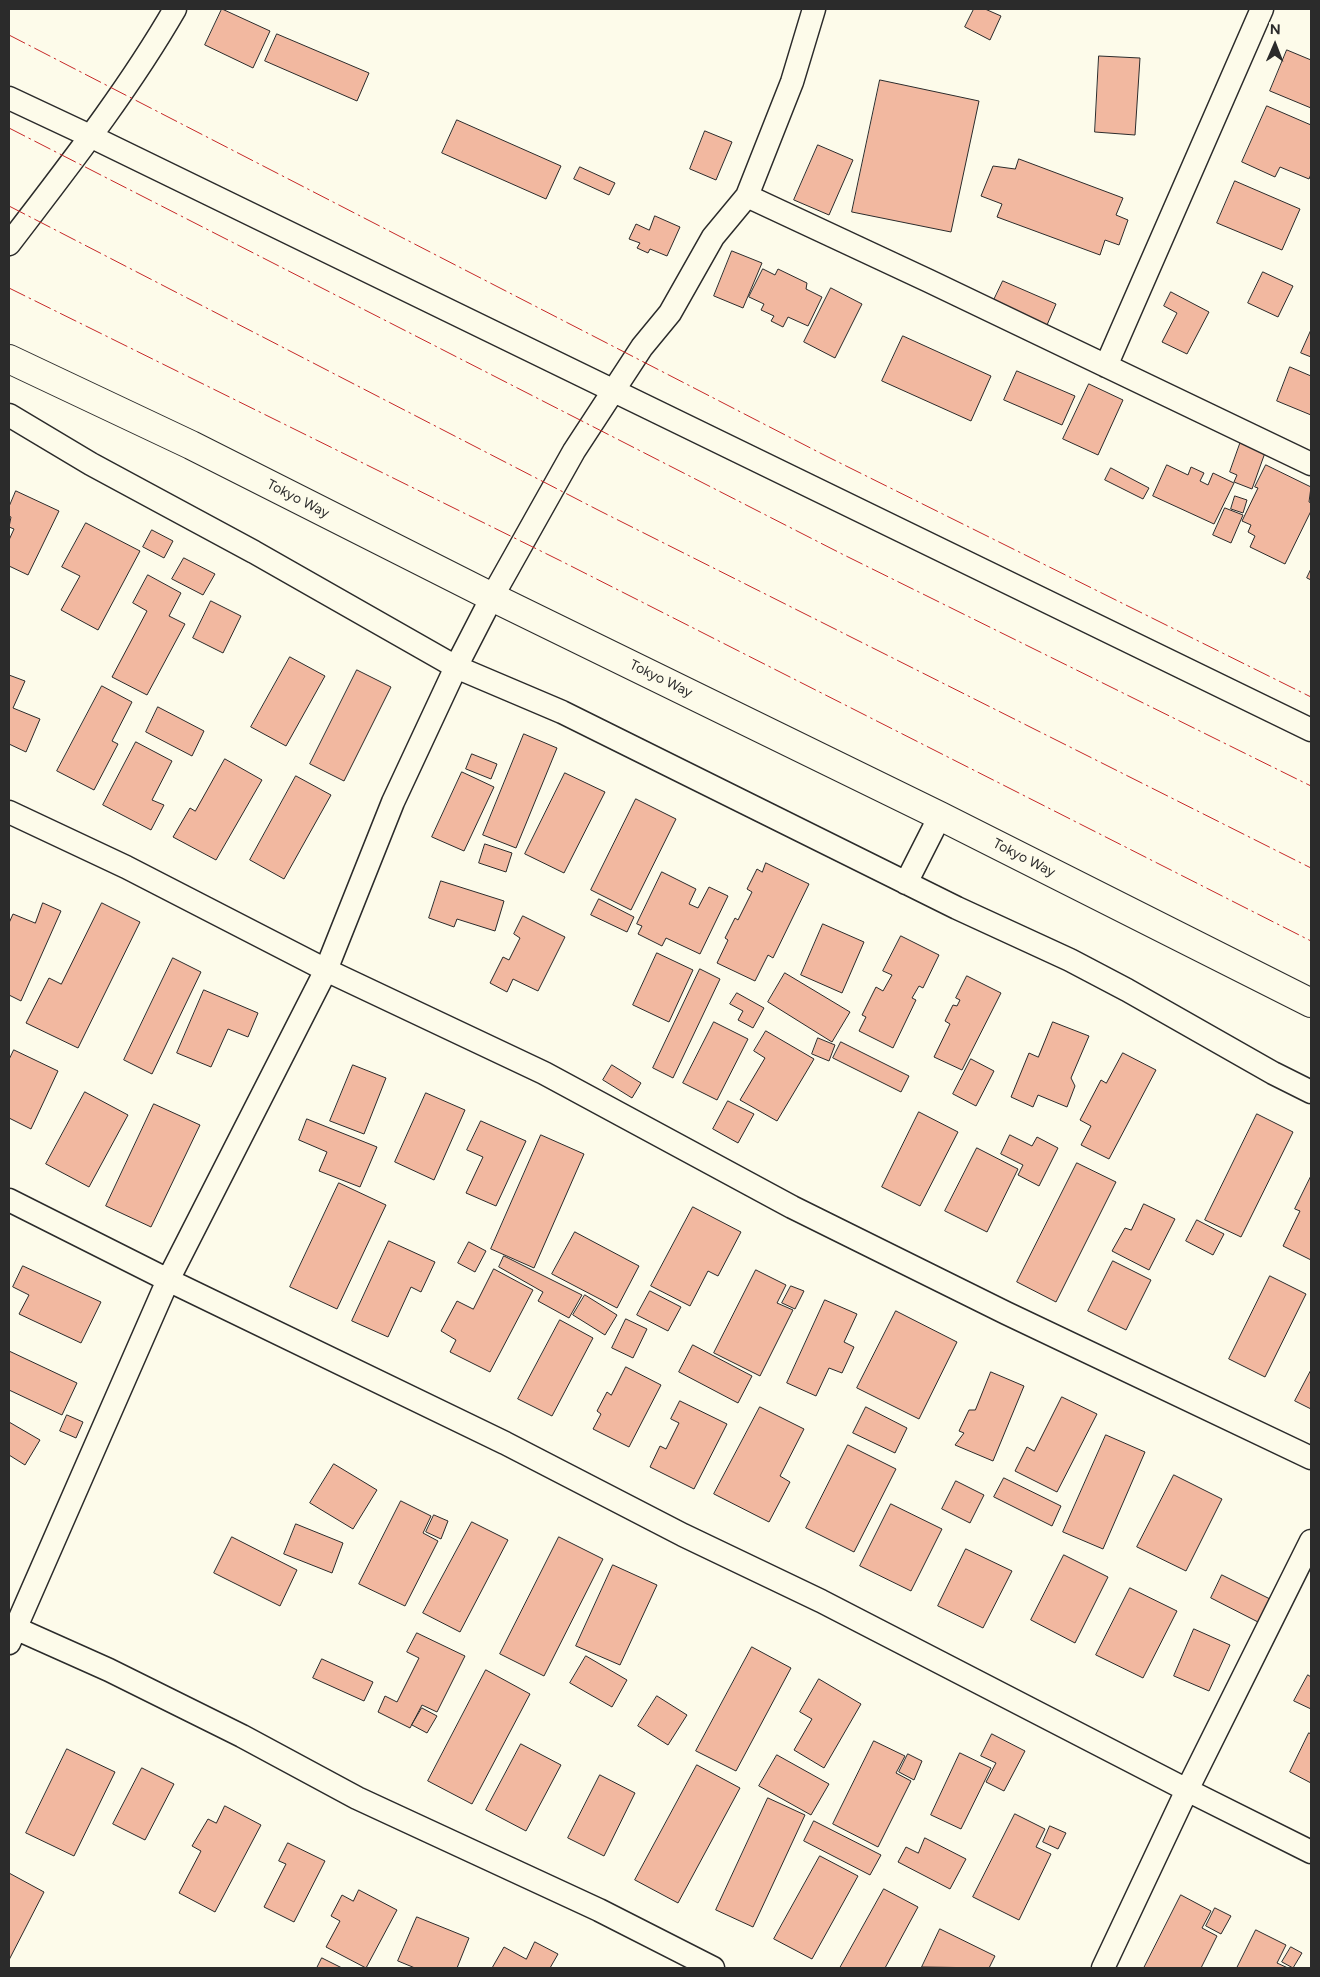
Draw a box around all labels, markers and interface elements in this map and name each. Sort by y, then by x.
north arrow [1250,20,1300,70]
text: N [1270,21,1281,38]
street label: Tokyo Way [264,476,332,522]
street label: Tokyo Way [627,657,695,701]
street label: Tokyo Way [990,835,1058,881]

